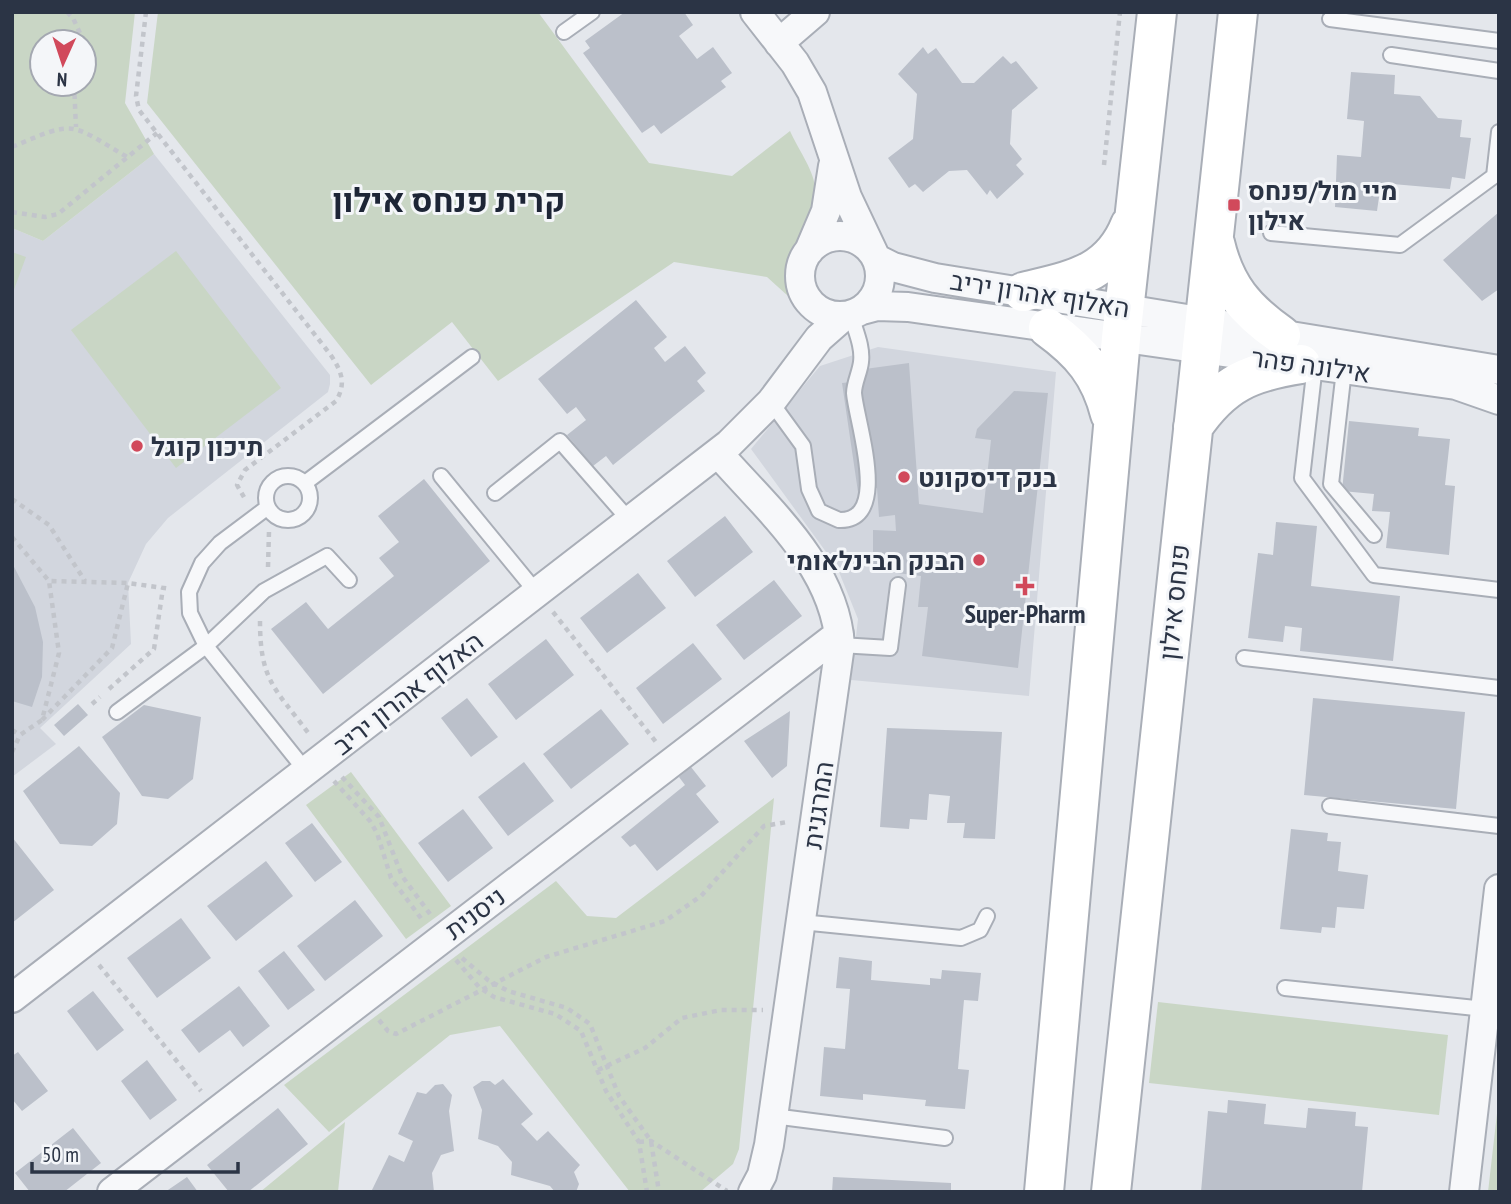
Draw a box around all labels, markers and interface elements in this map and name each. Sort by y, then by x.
north arrow [28,28,98,98]
text: N [56,68,68,92]
place label: מיי מול/פנחס אילון [1248,174,1398,237]
district label: קרית פנחס אילון [333,178,565,221]
marker: מיי מול/פנחס אילון [1226,197,1242,213]
street label: האלוף אהרון יריב [948,264,1132,324]
street label: אילונה פהר [1249,340,1373,390]
place label: תיכון קוגל [151,430,263,463]
marker: תיכון קוגל [129,438,145,454]
place label: בנק דיסקונט [918,461,1057,494]
marker: בנק דיסקונט [896,469,912,485]
street label: פנחס אילון [1151,542,1197,662]
place label: הבנק הבינלאומי [787,544,965,577]
marker: הבנק הבינלאומי [971,552,987,568]
marker: Super-Pharm [1017,578,1033,594]
place label: Super-Pharm [965,597,1085,630]
street label: האלוף אהרון יריב [326,624,490,762]
street label: המרגנית [796,759,840,851]
street label: ניסנית [438,880,512,946]
scale bar [32,1130,238,1174]
text: 50 m [42,1141,79,1168]

